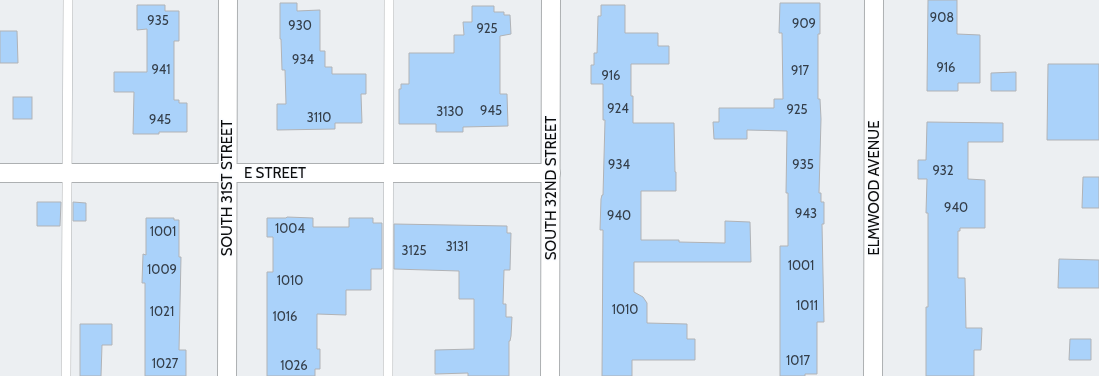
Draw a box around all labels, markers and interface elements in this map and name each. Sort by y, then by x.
house number: 908 [930,9,954,25]
house number: 935 [147,12,169,28]
house number: 909 [792,15,816,31]
house number: 930 [288,17,312,33]
house number: 925 [476,20,498,36]
house number: 934 [292,51,314,67]
house number: 916 [936,59,956,75]
house number: 941 [151,61,171,77]
house number: 917 [791,62,810,78]
house number: 916 [601,67,621,83]
house number: 924 [607,100,629,116]
house number: 925 [786,101,808,117]
house number: 945 [480,102,502,118]
house number: 3130 [436,103,464,119]
house number: 3110 [307,109,331,125]
house number: 945 [149,111,171,127]
street label: SOUTH 32ND STREET [542,116,560,260]
street label: SOUTH 31ST STREET [218,120,236,256]
street label: ELMWOOD AVENUE [865,121,883,255]
house number: 934 [608,156,630,172]
house number: 935 [792,156,814,172]
house number: 932 [932,162,954,178]
street label: E STREET [244,164,306,182]
house number: 940 [944,199,968,215]
house number: 943 [795,205,817,221]
house number: 940 [607,207,631,223]
house number: 1004 [275,220,305,236]
house number: 1001 [150,223,176,239]
house number: 3131 [446,238,468,254]
house number: 3125 [401,242,427,258]
house number: 1001 [788,257,814,273]
house number: 1009 [147,261,177,277]
house number: 1010 [277,272,303,288]
house number: 1011 [796,297,818,313]
house number: 1010 [612,301,638,317]
house number: 1021 [150,303,174,319]
house number: 1016 [273,308,297,324]
house number: 1017 [786,352,811,368]
house number: 1027 [152,355,179,371]
house number: 1026 [280,357,308,373]

